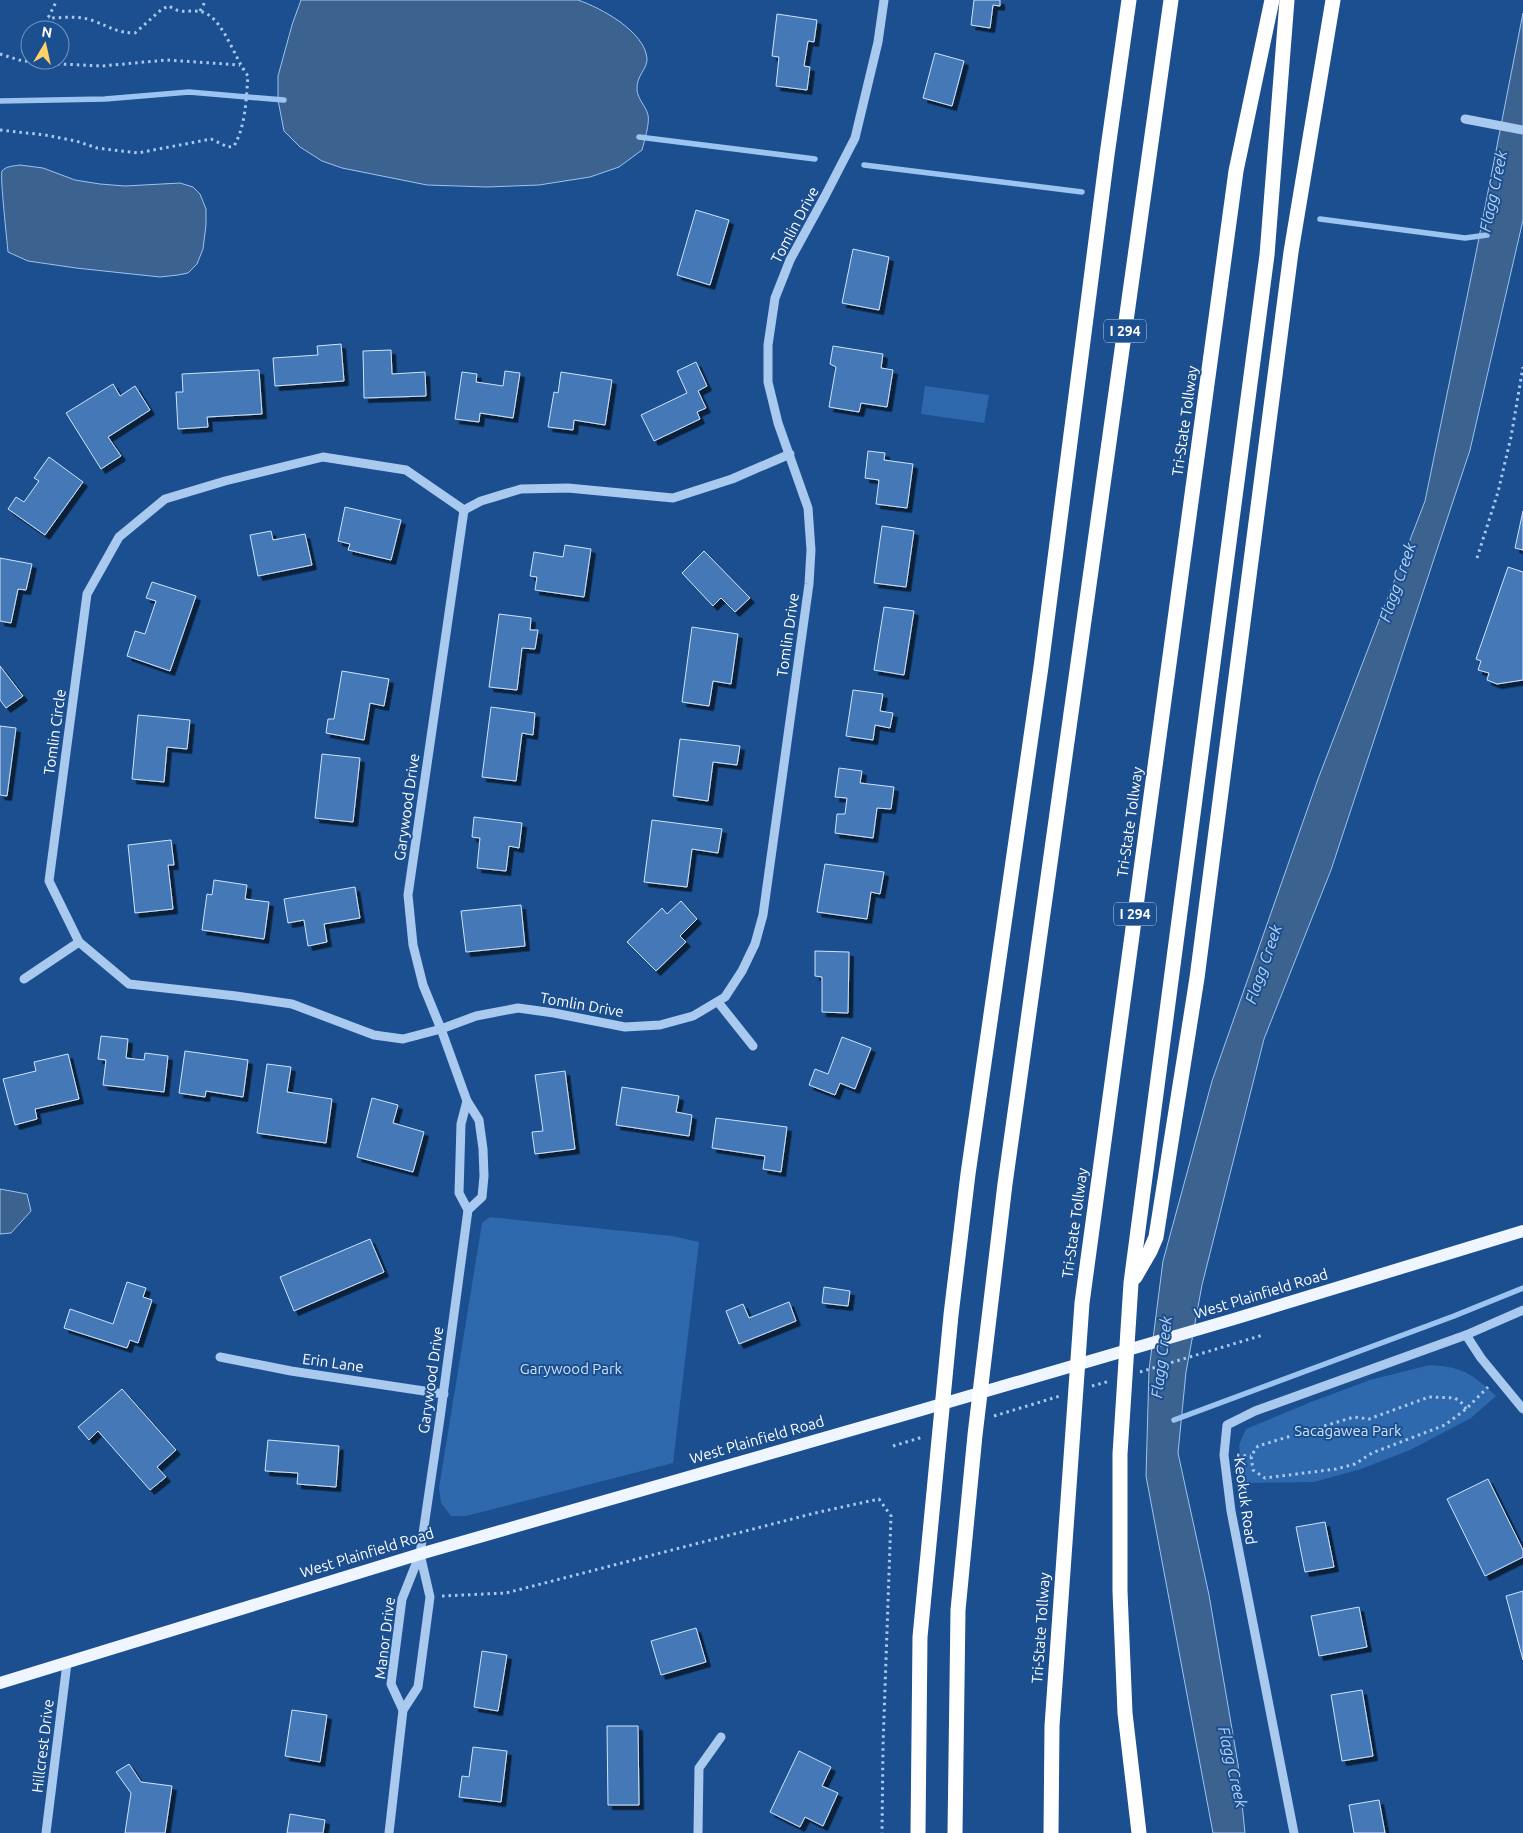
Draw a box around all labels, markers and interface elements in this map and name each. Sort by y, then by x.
north arrow [20,20,70,70]
text: N [41,23,53,41]
water label: Flagg Creek [1476,148,1511,233]
street label: Tomlin Drive [767,184,822,266]
road number: I 294 [1104,320,1146,342]
street label: Tri-State Tollway [1168,365,1201,477]
water label: Flagg Creek [1375,539,1419,624]
street label: Tomlin Drive [773,592,802,678]
street label: Tomlin Circle [40,688,69,776]
street label: Garywood Drive [391,752,422,862]
street label: Tri-State Tollway [1113,766,1146,878]
road number: I 294 [1114,902,1156,926]
water label: Flagg Creek [1241,921,1285,1006]
street label: Tomlin Drive [539,989,625,1020]
street label: Tri-State Tollway [1058,1167,1091,1279]
street label: West Plainfield Road [1192,1265,1330,1322]
water label: Flagg Creek [1147,1314,1175,1399]
street label: Garywood Drive [415,1325,446,1435]
street label: Erin Lane [301,1350,365,1375]
park label: Garywood Park [520,1360,623,1377]
street label: West Plainfield Road [688,1412,826,1467]
park label: Sacagawea Park [1294,1422,1402,1439]
street label: Keokuk Road [1231,1456,1260,1546]
street label: West Plainfield Road [298,1524,436,1581]
street label: Tri-State Tollway [1028,1572,1053,1684]
street label: Manor Drive [371,1596,398,1680]
street label: Hillcrest Drive [28,1698,57,1794]
water label: Flagg Creek [1215,1725,1251,1810]

